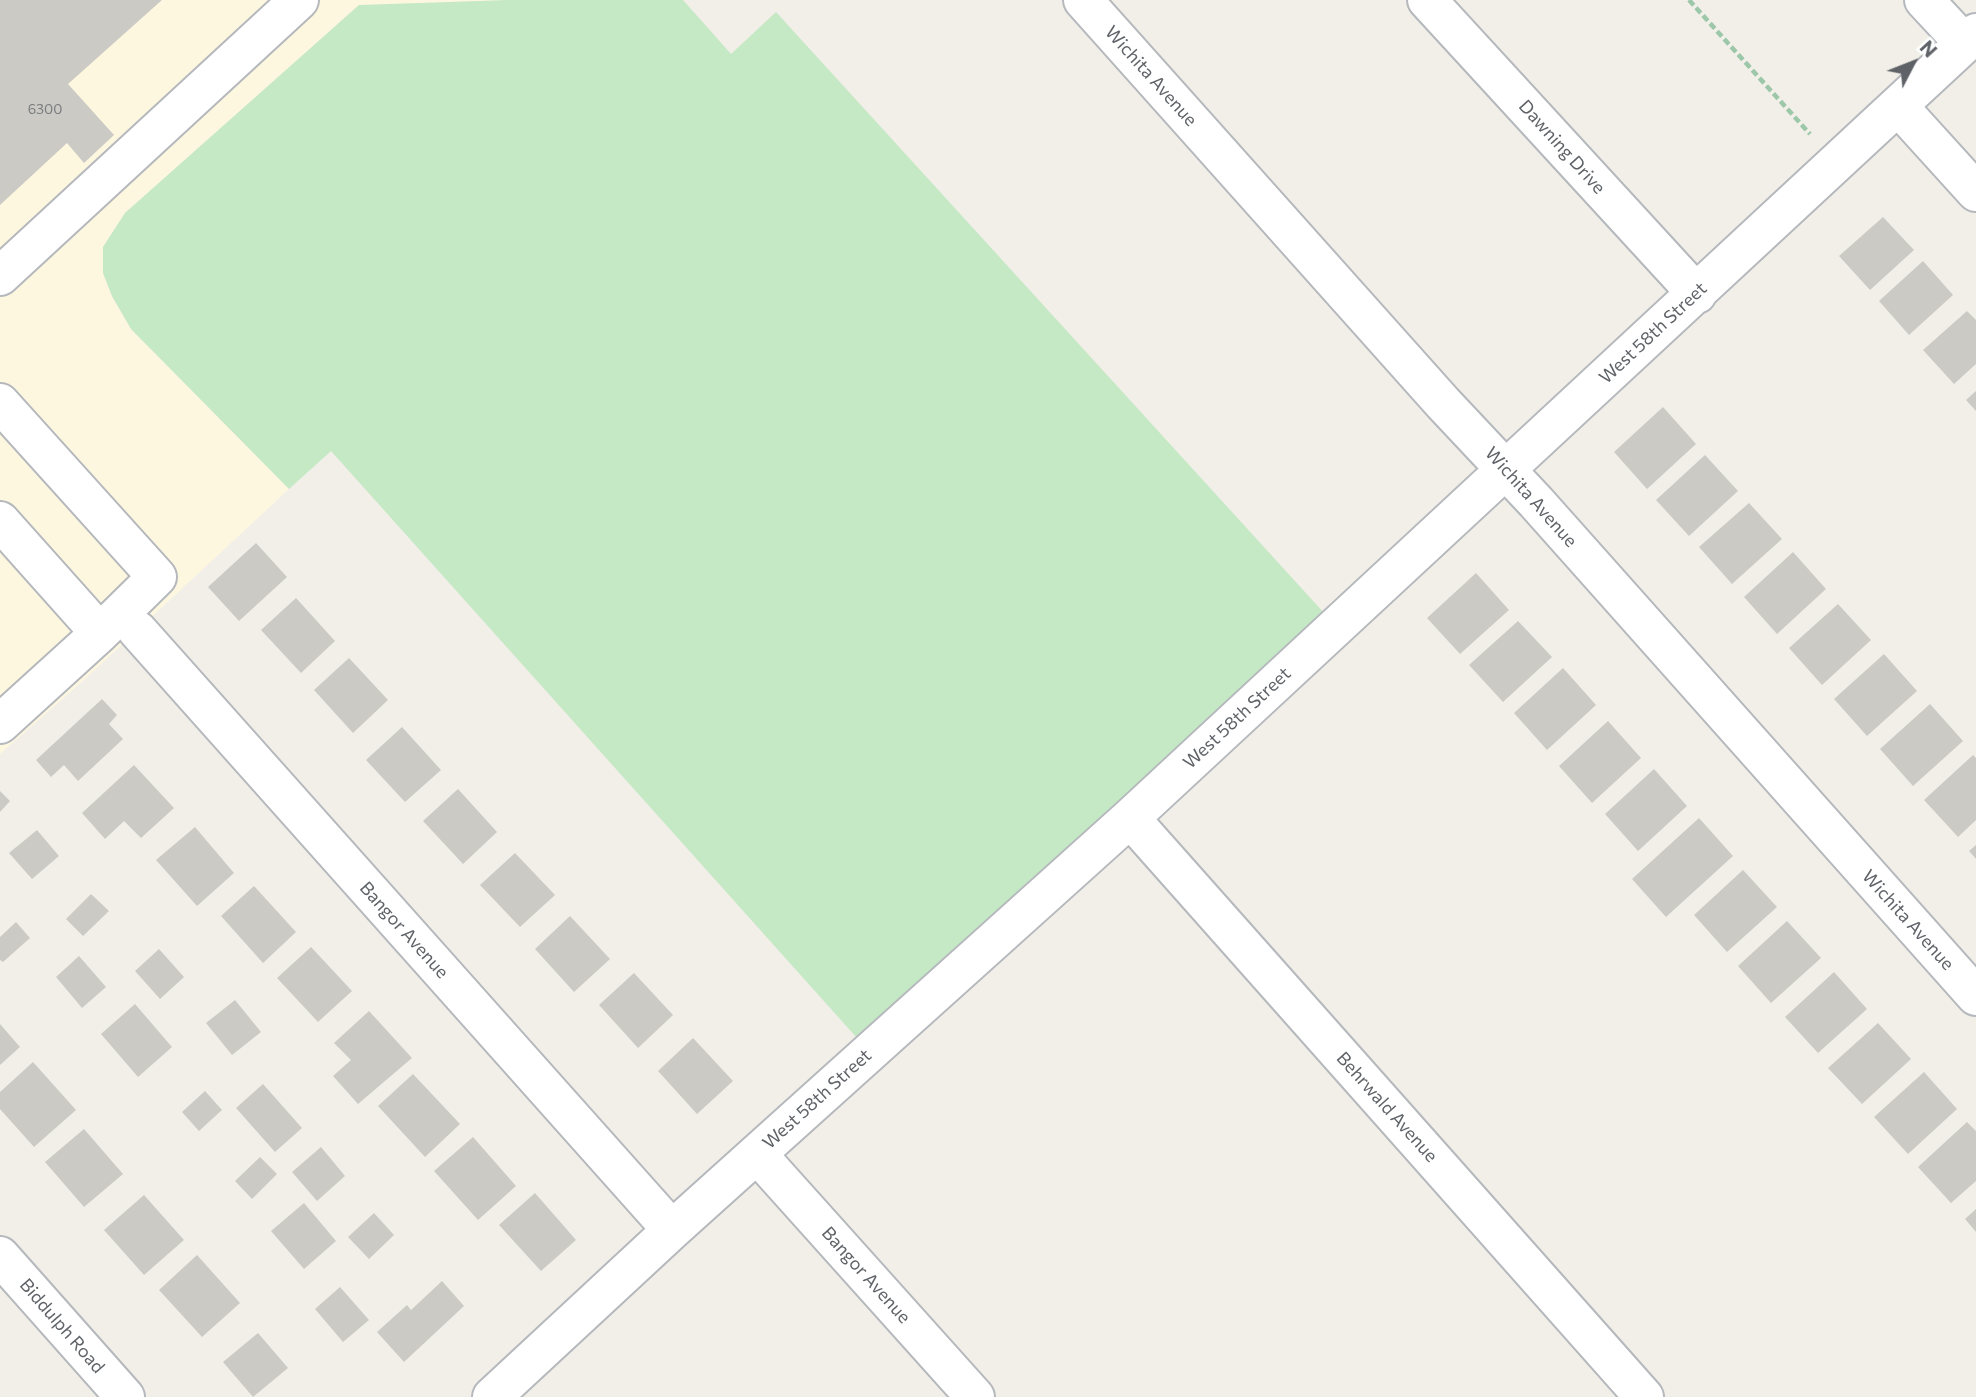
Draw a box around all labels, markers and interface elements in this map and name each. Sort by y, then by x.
street label: Wichita Avenue [1100,22,1202,130]
north arrow [1878,28,1948,98]
text: N [1916,36,1942,62]
street label: Dawning Drive [1514,96,1610,198]
house number: 6300 [28,101,62,117]
street label: West 58th Street [1595,278,1711,388]
street label: Wichita Avenue [1480,443,1582,551]
street label: West 58th Street [1179,663,1295,773]
street label: Wichita Avenue [1857,866,1959,974]
street label: Bangor Avenue [355,877,453,983]
street label: West 58th Street [758,1045,876,1153]
street label: Behrwald Avenue [1332,1048,1442,1166]
street label: Bangor Avenue [817,1222,915,1328]
street label: Biddulph Road [15,1274,109,1378]

